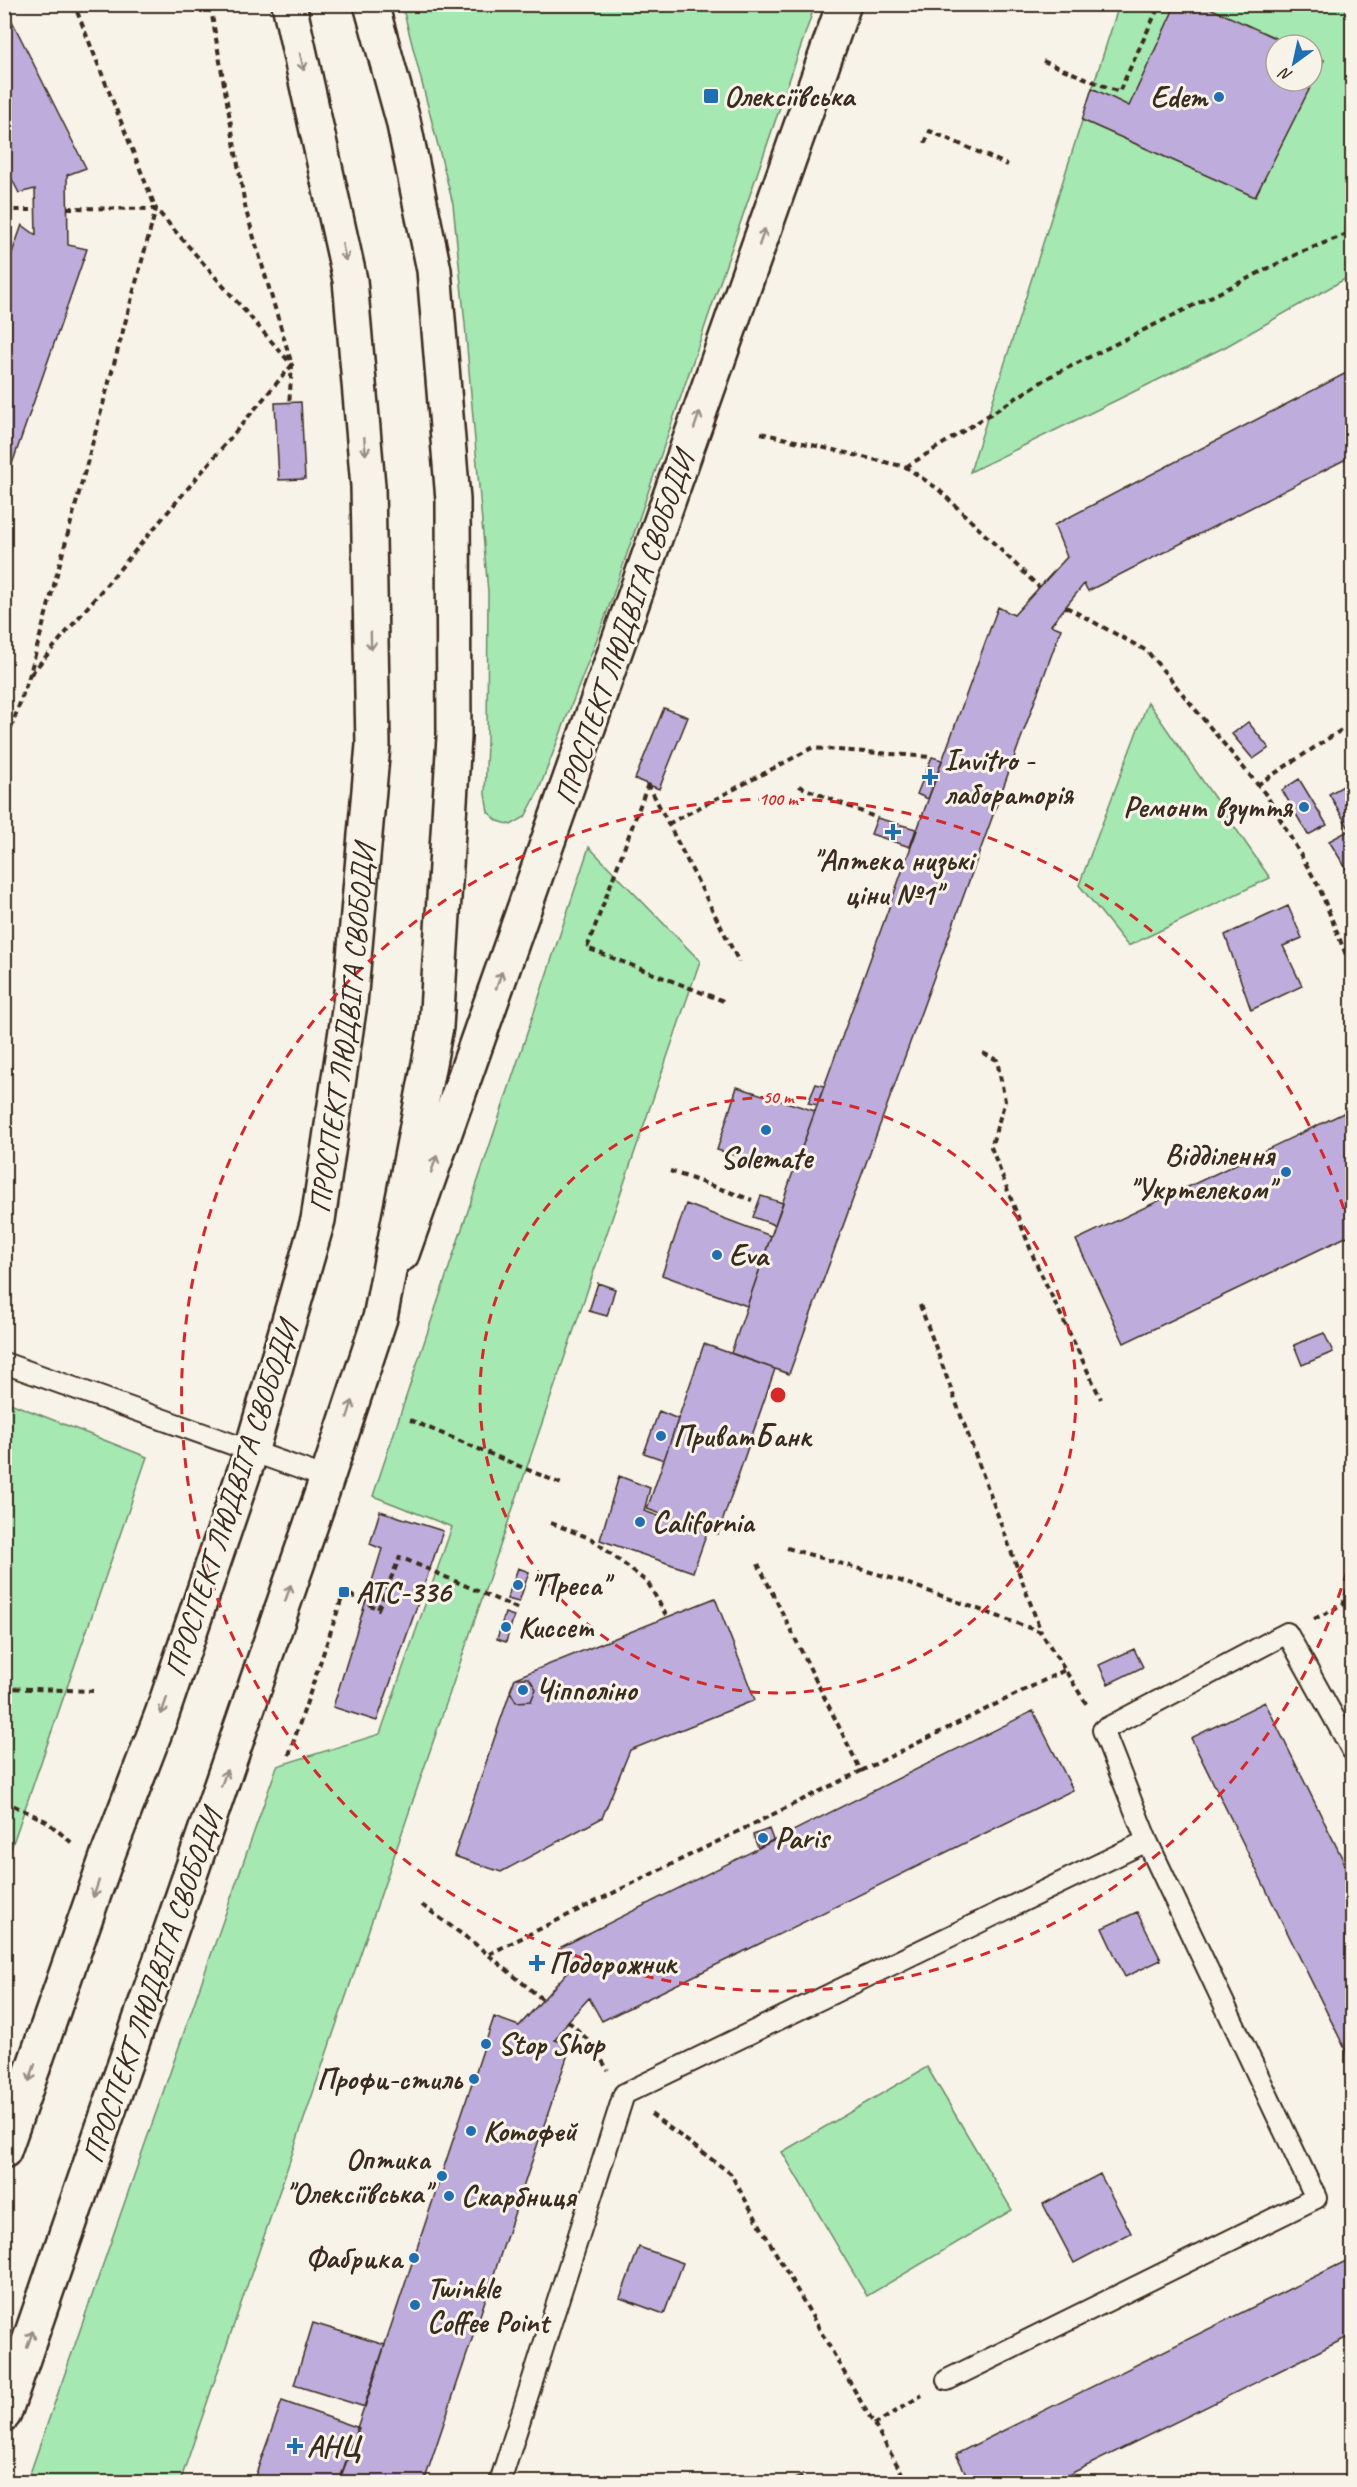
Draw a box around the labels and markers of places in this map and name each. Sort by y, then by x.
place label: Олексіївська [724,77,857,115]
place label: Edem [1151,78,1209,116]
marker: Олексіївська [702,87,720,105]
marker: Edem [1212,90,1226,104]
place label: Invitro - лабораторія [944,741,1075,813]
marker: Invitro - лабораторія [921,768,939,786]
place label: Ремонт взуття [1123,788,1294,827]
marker: Ремонт взуття [1297,800,1311,814]
marker: "Аптека низькі ціни №1" [886,825,900,839]
place label: "Аптека низькі ціни №1" [813,841,977,913]
marker: Solemate [759,1123,773,1137]
place label: Відділення "Укртелеком" [1129,1136,1281,1208]
place label: Solemate [720,1139,815,1177]
marker: Відділення "Укртелеком" [1279,1165,1293,1179]
place label: Eva [729,1236,770,1274]
marker: Eva [710,1248,724,1262]
centre of rings [768,1385,788,1405]
place label: ПриватБанк [673,1417,813,1455]
marker: ПриватБанк [654,1429,668,1443]
place label: California [652,1503,756,1541]
marker: California [633,1515,647,1529]
place label: "Преса" [530,1566,615,1604]
place label: АТС-336 [356,1573,453,1611]
marker: "Преса" [511,1578,525,1592]
marker: АТС-336 [337,1585,351,1599]
place label: Киссет [518,1608,595,1646]
marker: Киссет [499,1620,513,1634]
place label: Чіпполіно [535,1671,638,1709]
marker: Чіпполіно [516,1683,530,1697]
place label: Paris [775,1819,832,1857]
marker: Paris [756,1831,770,1845]
place label: Подорожник [549,1944,678,1982]
marker: Подорожник [530,1956,544,1970]
place label: Stop Shop [498,2025,606,2063]
marker: Stop Shop [479,2037,493,2051]
place label: Профи-стиль [317,2060,464,2098]
marker: Профи-стиль [467,2072,481,2086]
place label: Котофей [483,2112,579,2150]
marker: Котофей [464,2124,478,2138]
place label: Оптика "Олексіївська" [286,2140,437,2212]
marker: Оптика "Олексіївська" [435,2169,449,2183]
place label: Скарбниця [461,2177,578,2215]
marker: Скарбниця [442,2189,456,2203]
place label: Фабрика [305,2239,405,2277]
marker: Фабрика [407,2251,421,2265]
place label: Twinkle Coffee Point [427,2269,552,2341]
marker: Twinkle Coffee Point [408,2298,422,2312]
place label: АНЦ [307,2427,363,2465]
marker: АНЦ [288,2439,302,2453]

